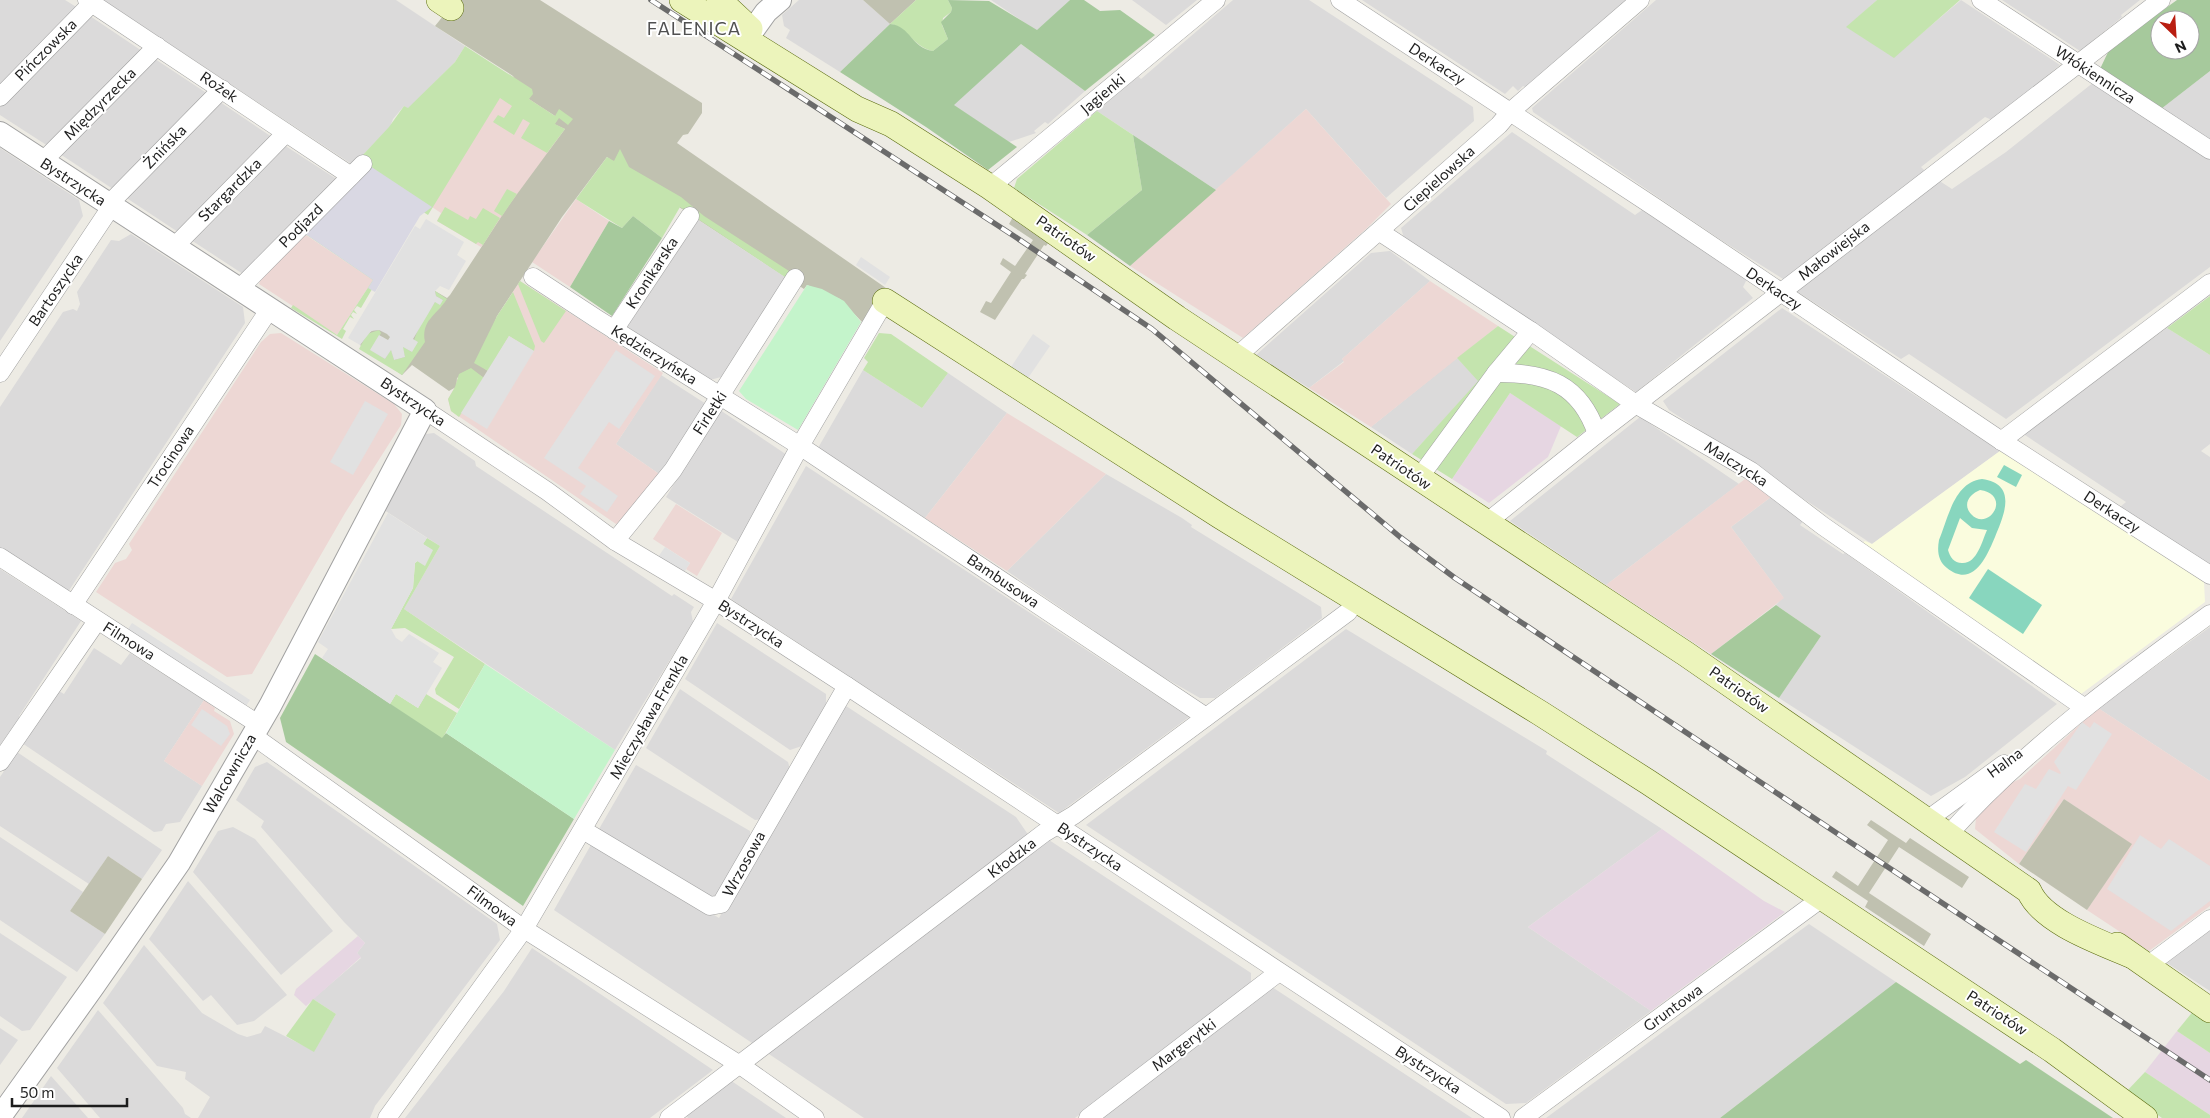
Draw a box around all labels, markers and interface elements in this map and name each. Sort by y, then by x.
north arrow [2150,10,2200,60]
street label: Pińczowska [11,15,80,84]
district label: FALENICA [647,17,741,39]
text: N [2172,37,2189,57]
street label: Derkaczy [1406,38,1469,88]
street label: Włókiennicza [2052,42,2139,107]
street label: Międzyrzecka [59,63,139,143]
street label: Rożek [197,67,242,105]
street label: Jagienki [1076,69,1128,117]
street label: Żnińska [139,121,189,172]
street label: Ciepielowska [1399,141,1478,215]
street label: Bystrzycka [37,153,110,209]
street label: Stargardzka [194,154,265,225]
street label: Podjazd [275,200,326,251]
street label: Patriotów [1033,211,1100,265]
street label: Małowiejska [1794,217,1873,284]
street label: Kronikarska [621,233,681,312]
street label: Bartoszycka [24,250,86,329]
street label: Derkaczy [1743,263,1806,314]
street label: Kędzierzyńska [608,321,701,388]
street label: Bystrzycka [378,373,449,429]
street label: Firletki [688,387,730,438]
street label: Trocinowa [143,422,197,491]
street label: Malczycka [1701,437,1772,490]
street label: Patriotów [1368,439,1435,493]
street label: Derkaczy [2081,486,2144,536]
street label: Bambusowa [964,549,1043,611]
street label: Bystrzycka [715,595,788,651]
street label: Filmowa [100,617,159,663]
street label: Mieczysława Frenkla [605,651,691,782]
street label: Patriotów [1706,662,1773,716]
street label: Walcownicza [199,730,259,817]
street label: Halna [1983,743,2026,781]
street label: Bystrzycka [1055,818,1126,874]
street label: Wrzosowa [718,828,768,899]
street label: Kłodzka [984,833,1039,881]
street label: Filmowa [464,881,521,929]
street label: Gruntowa [1639,980,1705,1035]
street label: Patriotów [1964,986,2031,1038]
street label: Margerytki [1148,1014,1219,1074]
street label: Bystrzycka [1392,1041,1465,1097]
scale bar [12,1076,128,1108]
text: 50 m [20,1083,54,1101]

